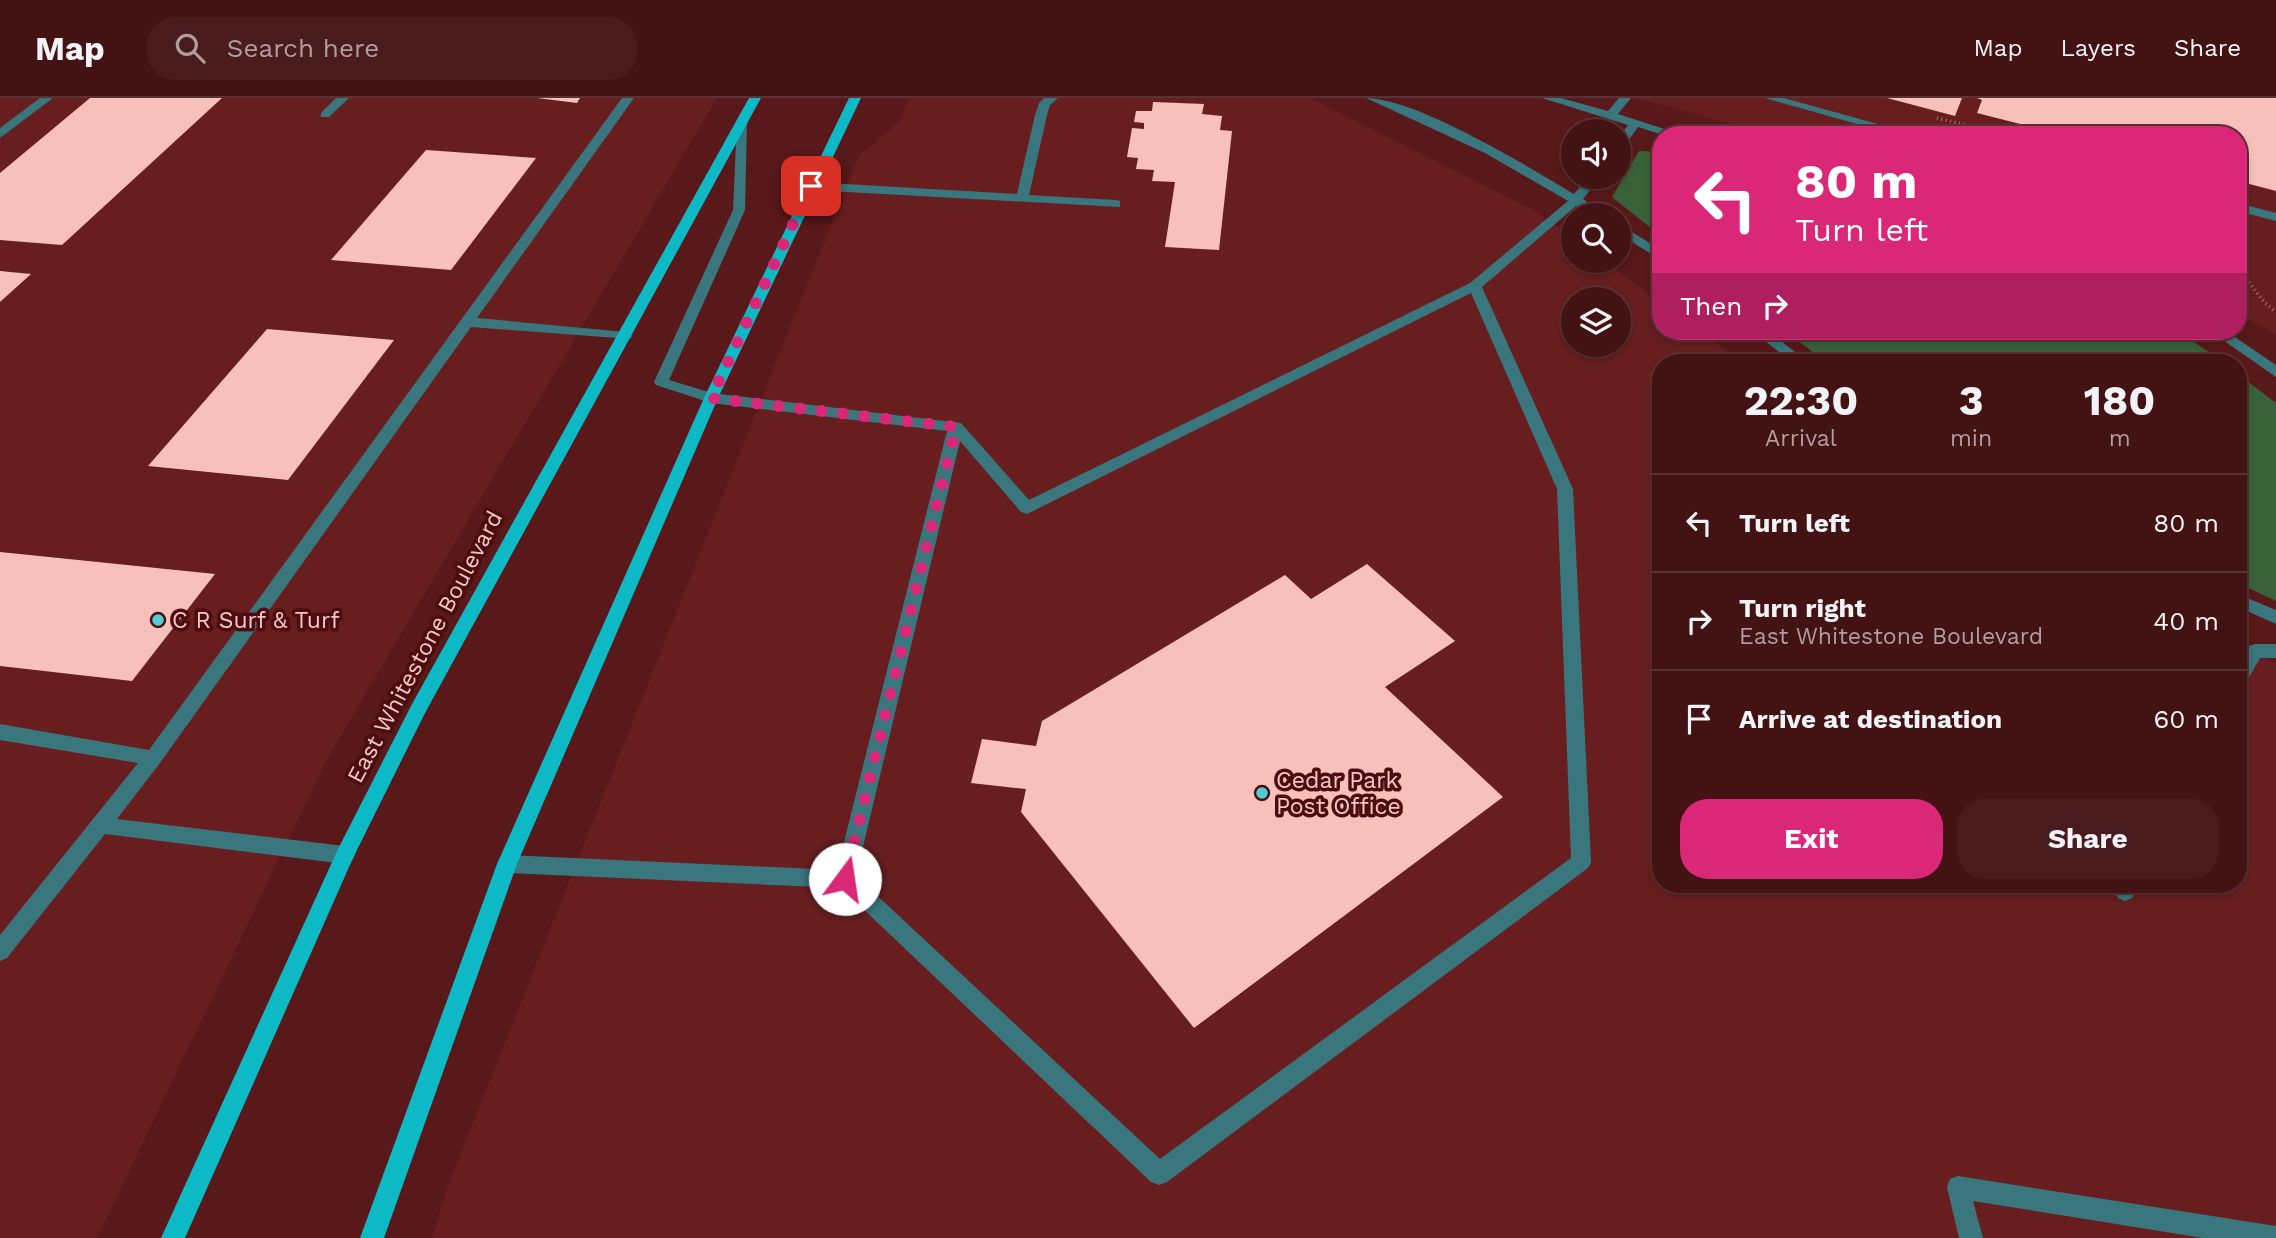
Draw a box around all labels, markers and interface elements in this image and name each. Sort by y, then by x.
search box [147,17,637,80]
text: Map [35,29,105,68]
icon: search [171,29,209,67]
text: Search here [227,33,379,63]
text: Map [1974,34,2022,62]
text: Layers [2060,34,2136,62]
text: Share [2174,34,2241,62]
map controls [1561,119,1631,357]
button: sound [1561,119,1631,189]
text: 80 m [1795,152,1917,210]
icon: left [1680,154,1771,245]
pin [781,156,841,216]
icon: arrive [792,167,830,205]
button: search [1561,203,1631,273]
text: Turn left [1795,211,1928,249]
button: layers [1561,287,1631,357]
icon: right [1756,287,1794,325]
text: Then [1680,291,1742,321]
text: 22:30 [1744,376,1858,425]
text: 3 [1959,376,1984,425]
text: 180 [2084,376,2155,425]
text: Arrival [1765,425,1837,452]
text: min [1950,425,1992,452]
text: m [2109,425,2131,452]
icon: left [1680,504,1718,542]
street label: East Whitestone Boulevard [342,506,508,788]
text: Turn left [1739,508,1850,538]
text: 80 m [2153,508,2219,538]
text: Turn right [1739,593,1866,623]
icon: right [1680,602,1718,640]
text: 40 m [2153,606,2219,636]
place label: C R Surf & Turf [172,607,340,634]
marker: C R Surf & Turf [150,612,166,628]
text: East Whitestone Boulevard [1739,623,2043,650]
icon: arrive [1680,700,1718,738]
text: Arrive at destination [1739,704,2002,734]
text: 60 m [2153,704,2219,734]
place label: Cedar Park Post Office [1276,767,1401,820]
marker: Cedar Park Post Office [1254,785,1270,801]
button: Exit [1680,799,1943,879]
button: Share [1957,799,2219,879]
position arrow [808,842,882,916]

